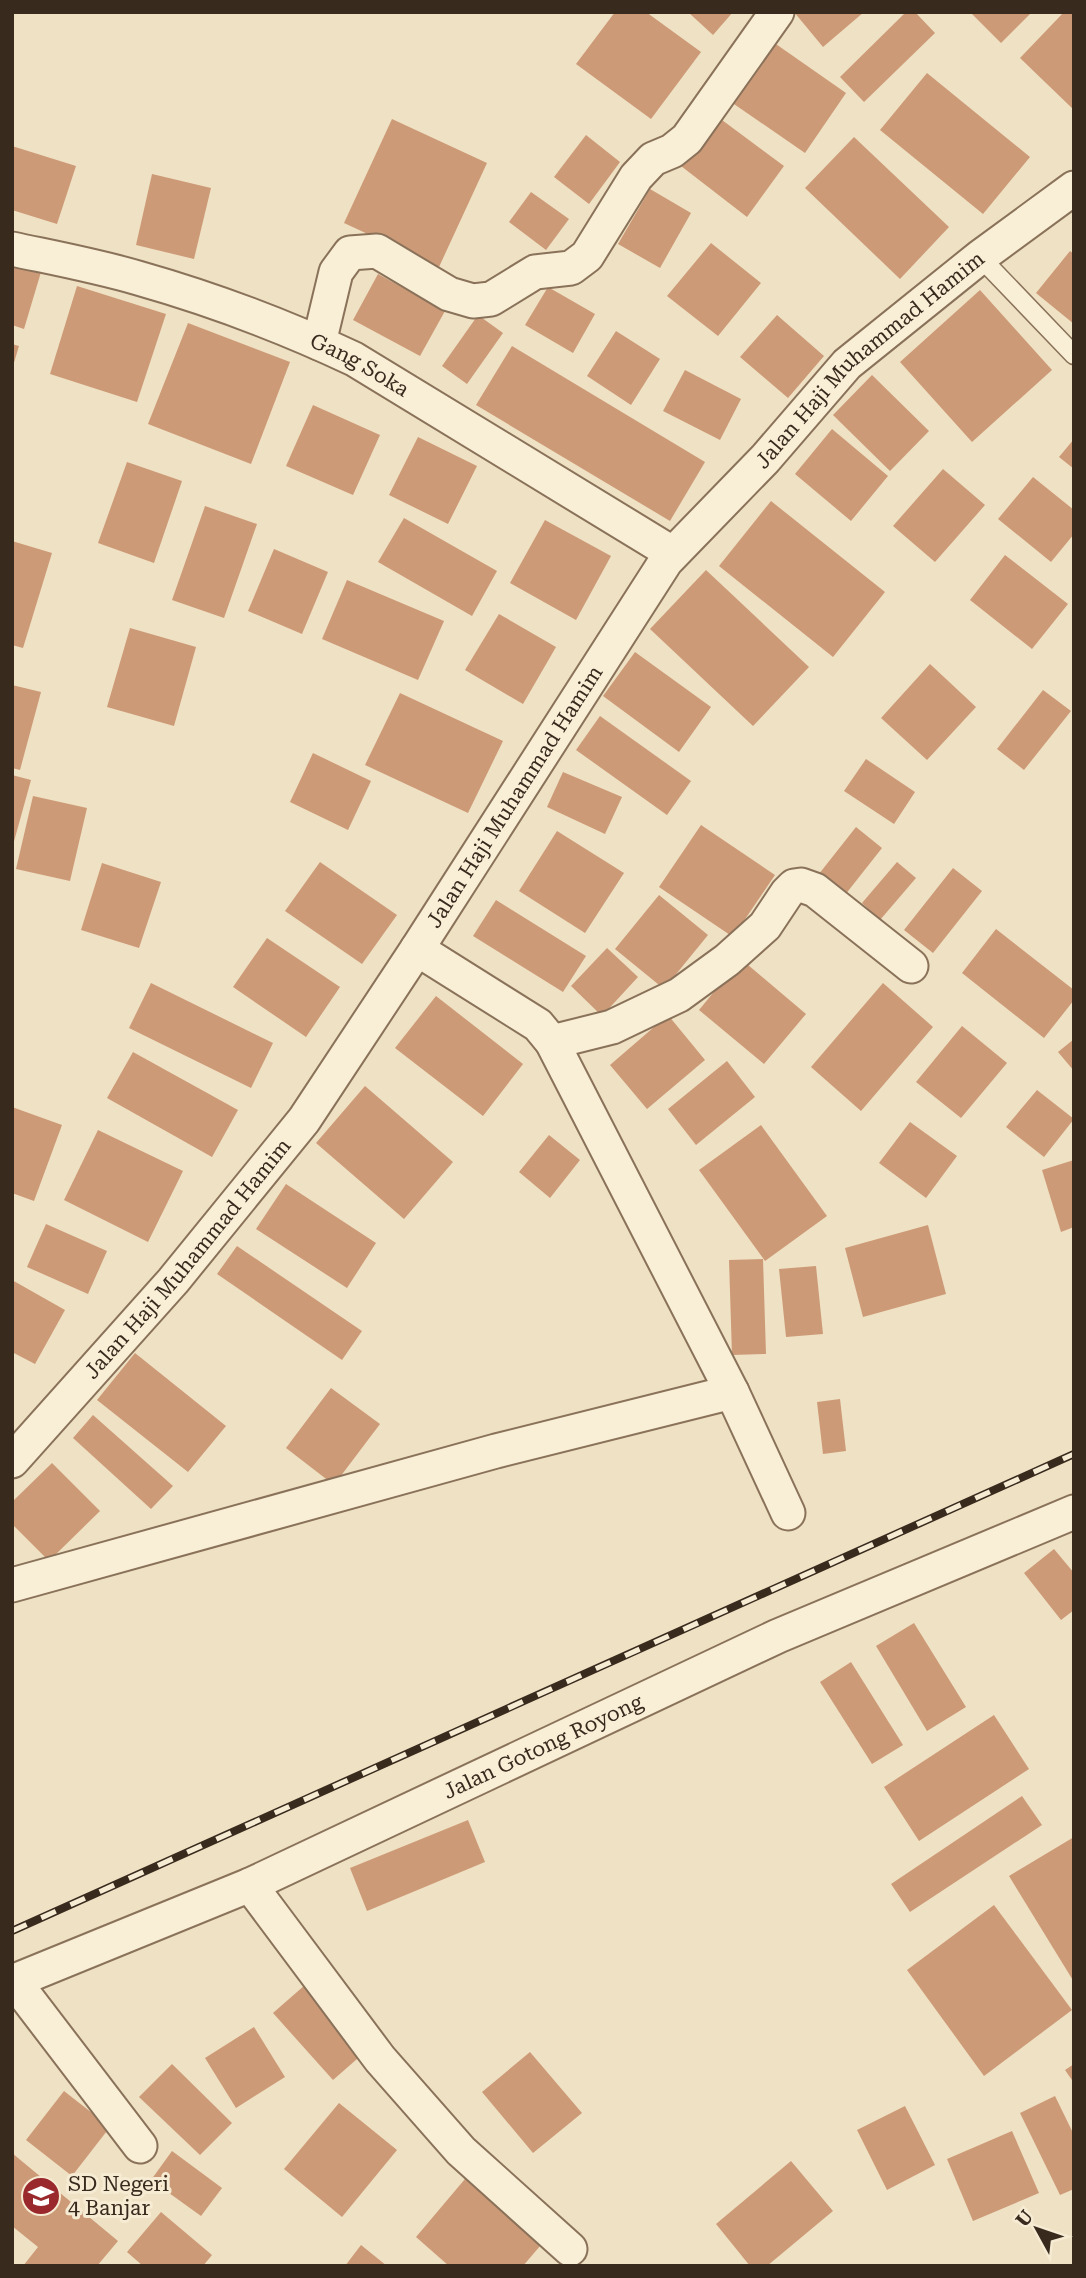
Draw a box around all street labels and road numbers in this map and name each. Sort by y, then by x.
street label: Jalan Haji Muhammad Hamim [751,246,989,473]
street label: Gang Soka [306,329,414,402]
street label: Jalan Haji Muhammad Hamim [422,661,608,932]
street label: Jalan Haji Muhammad Hamim [80,1134,296,1383]
street label: Jalan Gotong Royong [439,1690,647,1804]

